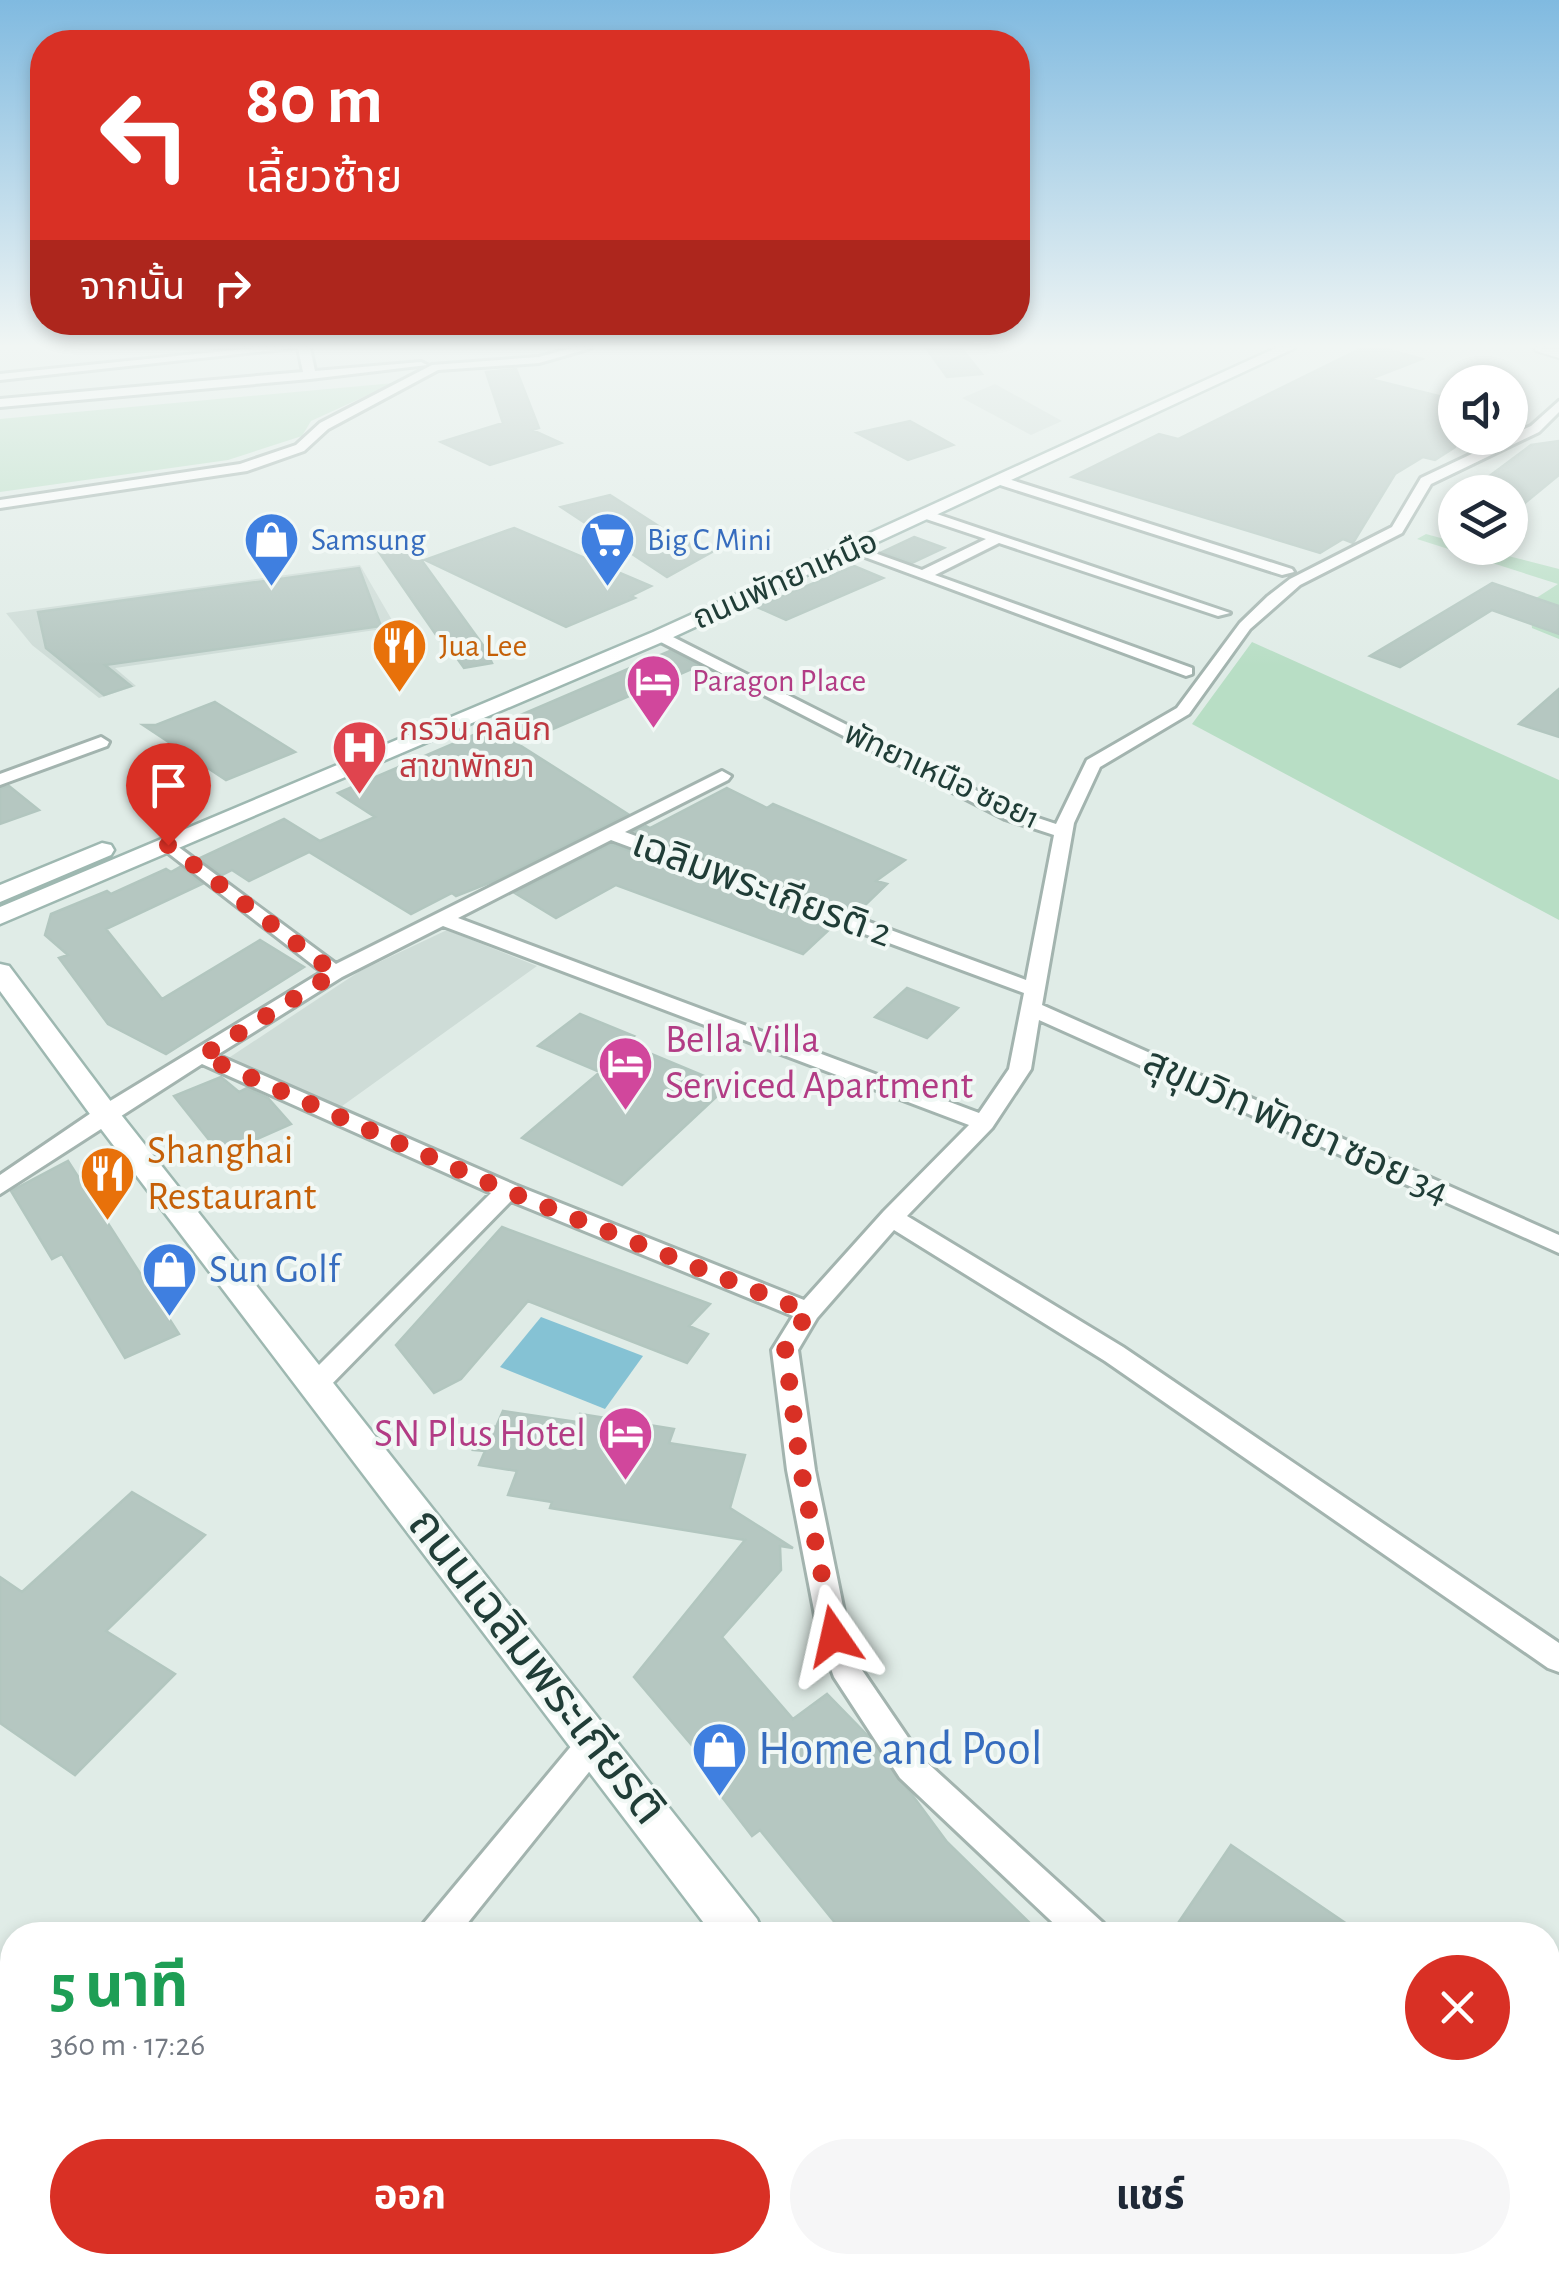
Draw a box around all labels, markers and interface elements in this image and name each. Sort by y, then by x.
text: 80 m [245,66,383,136]
icon: left [80,70,210,200]
text: เลี้ยวซ้าย [245,156,402,201]
icon: right [205,260,260,315]
text: จากนั้น [80,269,185,307]
map controls [1438,365,1528,565]
button: sound [1438,365,1528,455]
button: layers [1438,475,1528,565]
shop icon: Samsung [242,510,302,589]
supermarket icon: Big C Mini [578,510,638,589]
place label: Samsung [311,524,426,556]
place label: Big C Mini [647,524,772,556]
street label: ถนนพัทยาเหนือ [688,525,882,635]
restaurant icon: Jua Lee [370,616,430,695]
place label: Jua Lee [439,630,527,662]
hotel icon: Paragon Place [623,651,683,730]
place label: Paragon Place [692,665,866,697]
place label: กรวิน คลินิก สาขาพัทยา [399,714,551,783]
street label: พัทยาเหนือ ซอย1 [839,717,1045,835]
hospital icon: กรวิน คลินิก สาขาพัทยา [330,718,390,797]
pin [126,743,211,846]
icon: arrive [141,758,196,813]
street label: เฉลิมพระเกียรติ 2 [627,824,897,954]
place label: Bella Villa Serviced Apartment [665,1020,973,1106]
hotel icon: Bella Villa Serviced Apartment [596,1033,656,1112]
street label: สุขุมวิท พัทยา ซอย 34 [1136,1042,1455,1214]
place label: Shanghai Restaurant [147,1131,316,1217]
restaurant icon: Shanghai Restaurant [78,1144,138,1223]
shop icon: Sun Golf [140,1240,200,1319]
place label: Sun Golf [209,1250,342,1290]
hotel icon: SN Plus Hotel [595,1404,655,1483]
place label: SN Plus Hotel [374,1414,586,1454]
street label: ถนนเฉลิมพระเกียรติ [398,1500,674,1834]
position arrow [782,1584,886,1688]
shop icon: Home and Pool [689,1720,749,1799]
place label: Home and Pool [758,1726,1043,1774]
button: close [1405,1955,1510,2060]
text: 5 นาที [50,1958,188,2018]
text: 360 m · 17:26 [50,2029,205,2061]
button: ออก [50,2139,770,2254]
button: แชร์ [790,2139,1510,2254]

